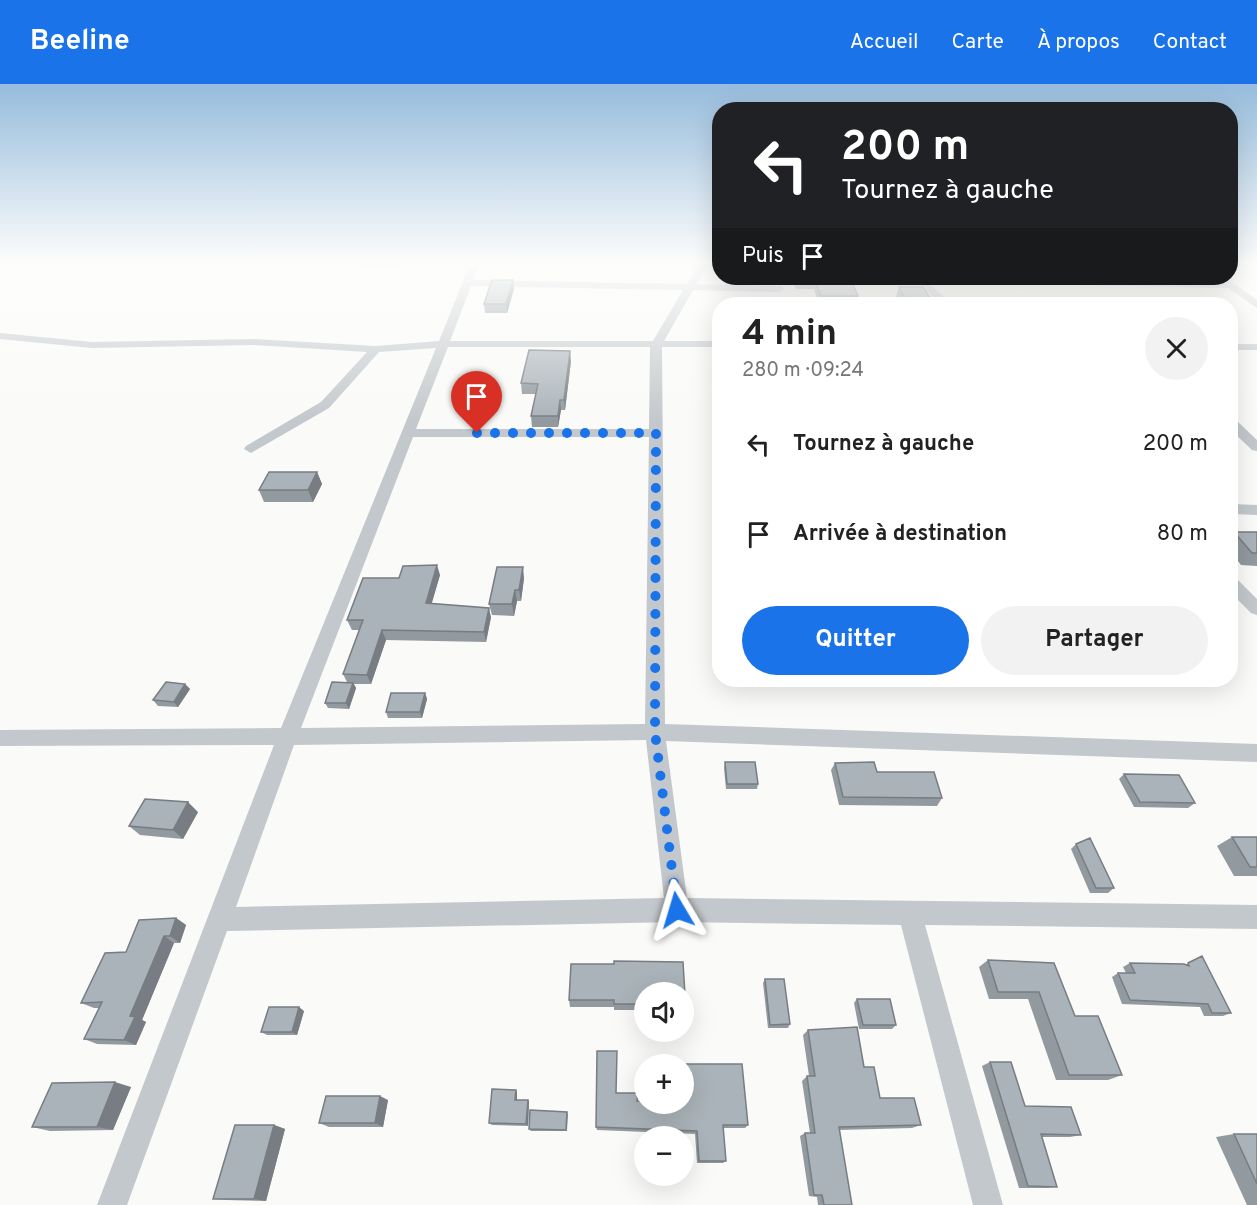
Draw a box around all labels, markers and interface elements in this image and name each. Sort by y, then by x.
text: Beeline [30,24,130,60]
text: Accueil [850,29,919,56]
text: Carte [952,29,1004,56]
text: À propos [1037,29,1120,56]
text: Contact [1153,29,1227,56]
text: 200 m [841,122,969,175]
icon: left [742,126,820,204]
text: Tournez à gauche [841,174,1054,208]
icon: arrive [796,240,829,273]
text: Puis [742,243,784,270]
text: 4 min [742,312,837,358]
button: close [1145,317,1208,380]
text: 280 m · 09:24 [742,358,864,384]
pin [451,371,502,433]
icon: arrive [460,380,493,413]
icon: left [742,428,775,461]
text: Tournez à gauche [793,431,974,458]
text: 200 m [1143,431,1208,458]
icon: arrive [742,518,775,551]
text: Arrivée à destination [793,521,1007,548]
text: 80 m [1157,521,1208,548]
button: Quitter [742,606,969,675]
button: Partager [981,606,1208,675]
position arrow [645,878,709,942]
map controls [634,982,694,1186]
button: sound [634,982,694,1042]
button: + [634,1054,694,1114]
button: − [634,1126,694,1186]

